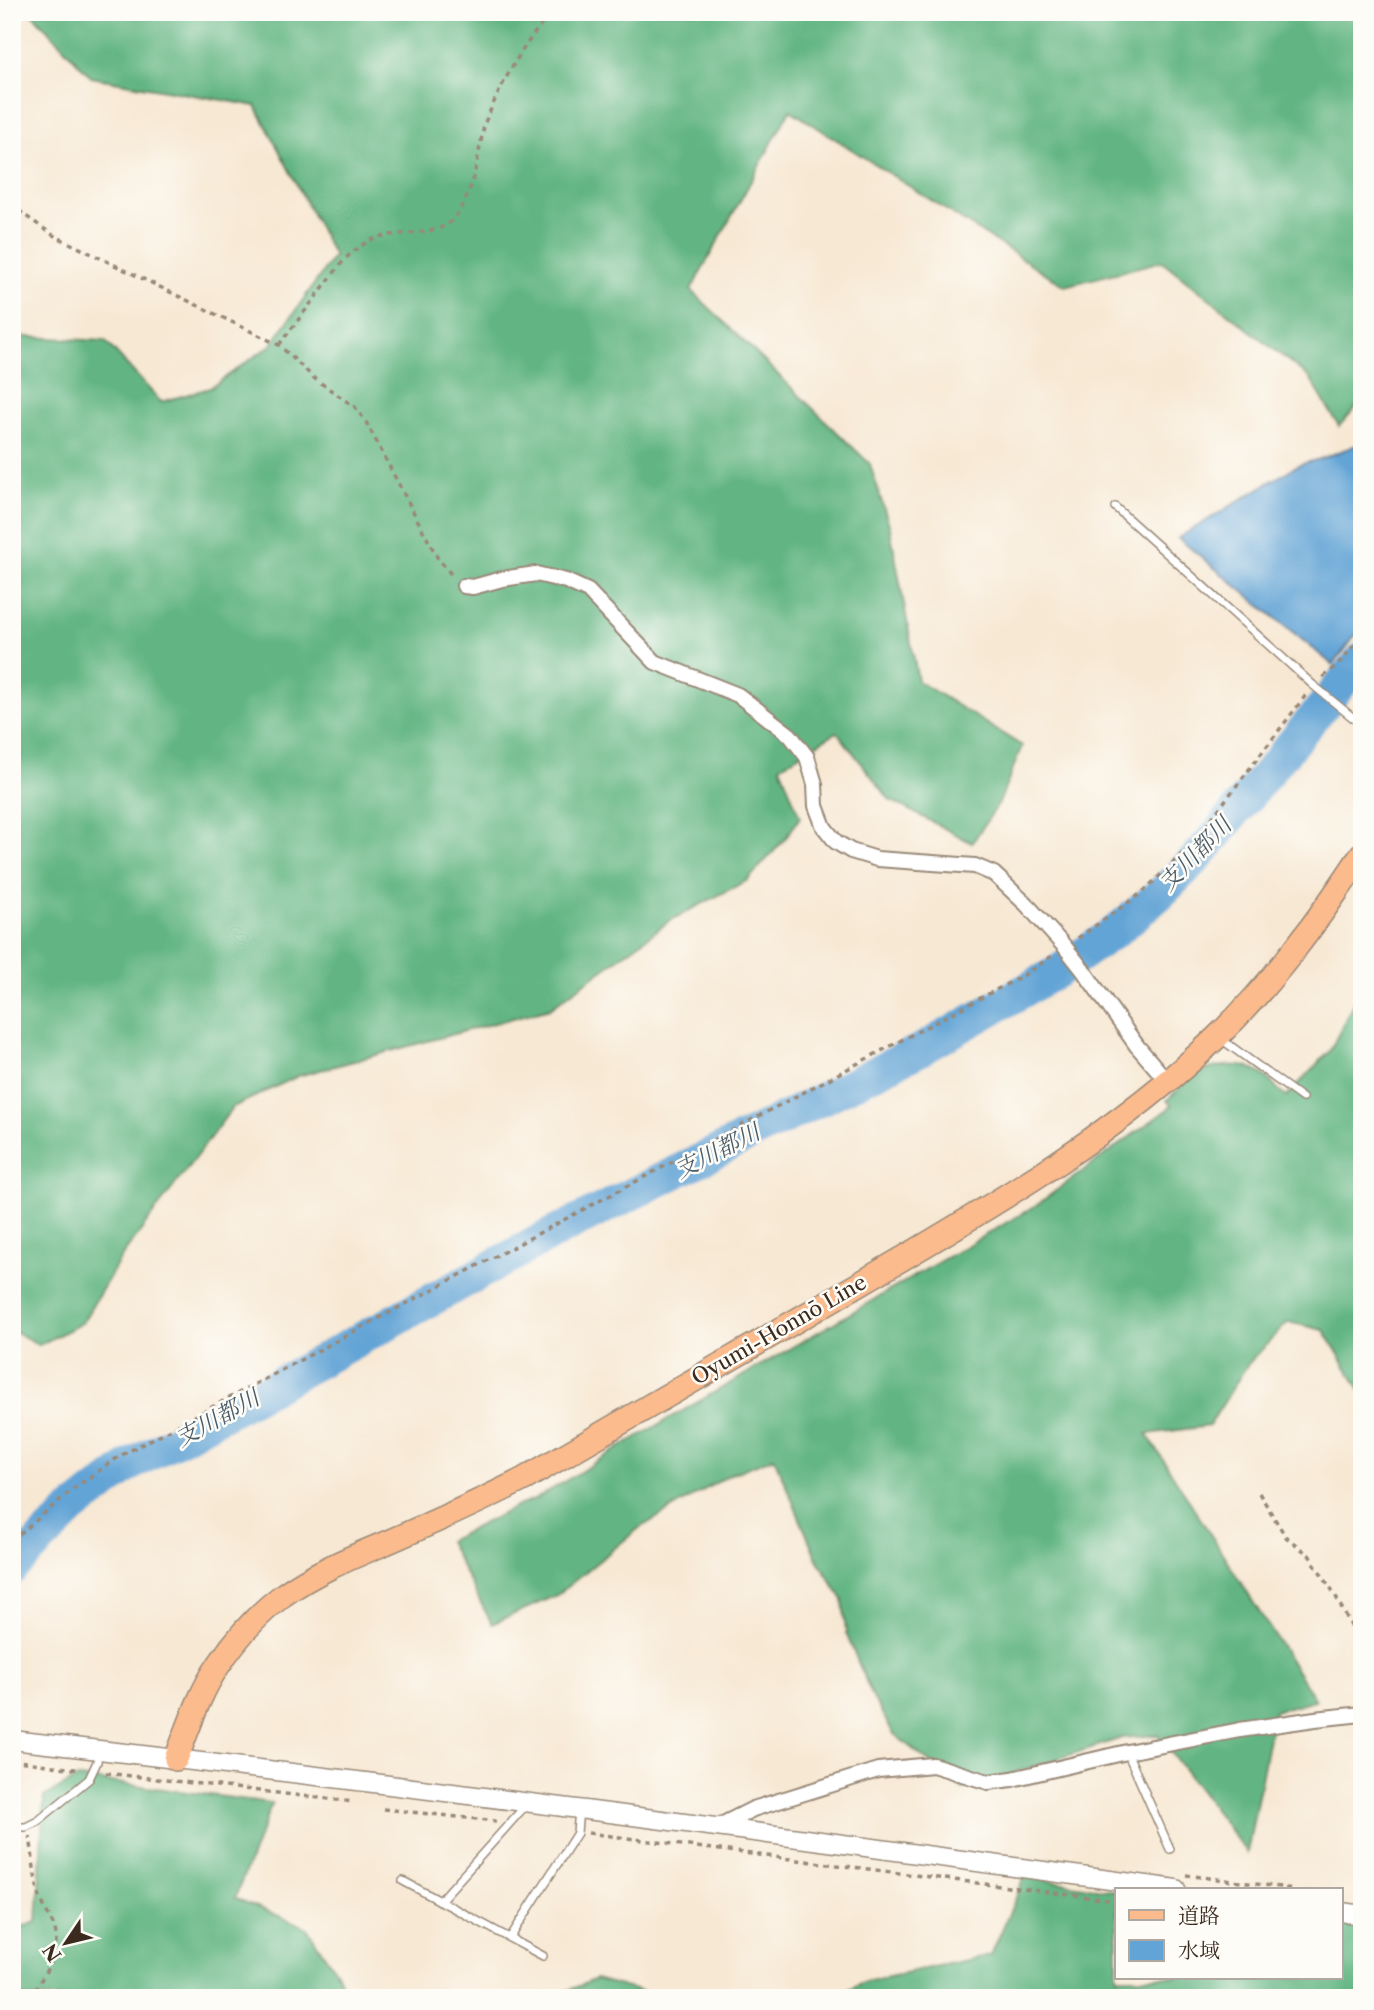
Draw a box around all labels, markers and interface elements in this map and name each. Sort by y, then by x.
water label: 支川都川 [1153,809,1239,897]
water label: 支川都川 [670,1116,767,1184]
street label: Oyumi-Honnō Line [687,1269,871,1390]
water label: 支川都川 [170,1382,267,1453]
legend [1115,1888,1342,1979]
text: 道路 [1178,1903,1220,1928]
north arrow [32,1909,102,1979]
text: 水域 [1178,1938,1220,1963]
text: N [38,1939,67,1966]

